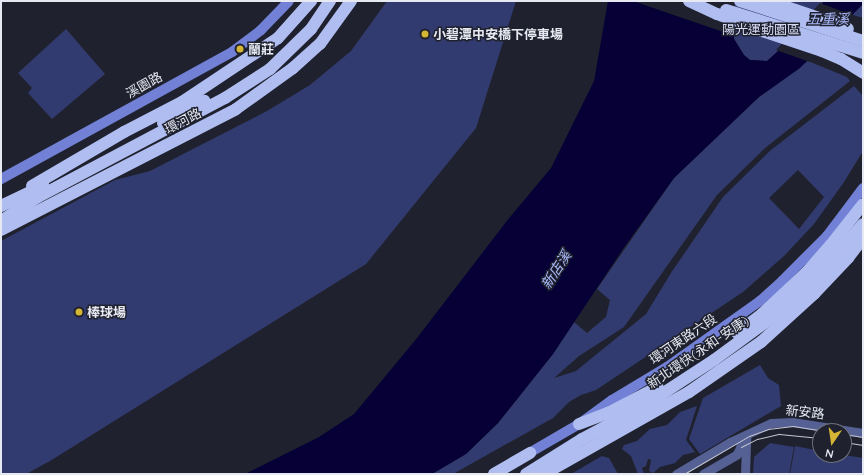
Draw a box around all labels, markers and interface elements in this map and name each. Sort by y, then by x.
water label: 五重溪 [807,11,849,27]
park label: 陽光運動園區 [722,21,800,37]
place label: 小碧潭中安橋下停車場 [433,26,563,42]
marker: 小碧潭中安橋下停車場 [420,29,430,39]
place label: 蘭莊 [248,41,274,57]
marker: 蘭莊 [235,44,245,54]
street label: 溪園路 [123,69,165,101]
street label: 環河路 [162,105,204,137]
water label: 新店溪 [538,248,574,292]
place label: 棒球場 [87,304,126,320]
marker: 棒球場 [74,307,84,317]
street label: 環河東路六段 [646,311,720,367]
street label: 新北環快(永和-安康) [644,312,752,392]
street label: 新安路 [785,402,825,422]
north arrow [812,423,852,463]
text: N [824,446,835,461]

